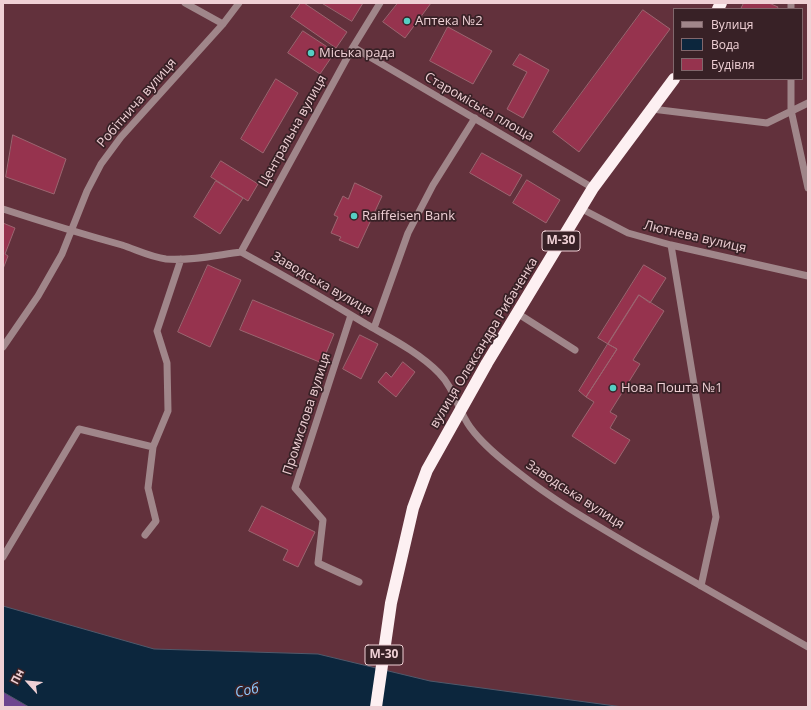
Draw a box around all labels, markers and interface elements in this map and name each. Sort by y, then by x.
legend [673,8,803,80]
place label: Аптека №2 [415,13,483,29]
marker: Аптека №2 [402,16,412,26]
text: Вулиця [711,16,753,33]
text: Вода [711,36,740,53]
place label: Міська рада [319,45,395,61]
marker: Міська рада [306,48,316,58]
street label: Робітнича вулиця [94,55,180,151]
text: Будівля [711,56,755,73]
street label: Староміська площа [422,69,536,145]
street label: Центральна вулиця [256,72,330,190]
place label: Raiffeisen Bank [362,208,455,224]
marker: Raiffeisen Bank [349,211,359,221]
street label: Лютнева вулиця [642,218,748,256]
road number: М-30 [542,231,580,251]
street label: Заводська вулиця [269,249,375,319]
street label: вулиця Олександра Рибаченка [427,255,541,431]
street label: Промислова вулиця [280,351,334,477]
place label: Нова Пошта №1 [621,380,723,396]
marker: Нова Пошта №1 [608,383,618,393]
street label: Заводська вулиця [523,457,627,533]
road number: М-30 [365,645,403,665]
north arrow [8,662,48,702]
text: Пн [7,666,27,687]
water label: Соб [234,680,260,702]

